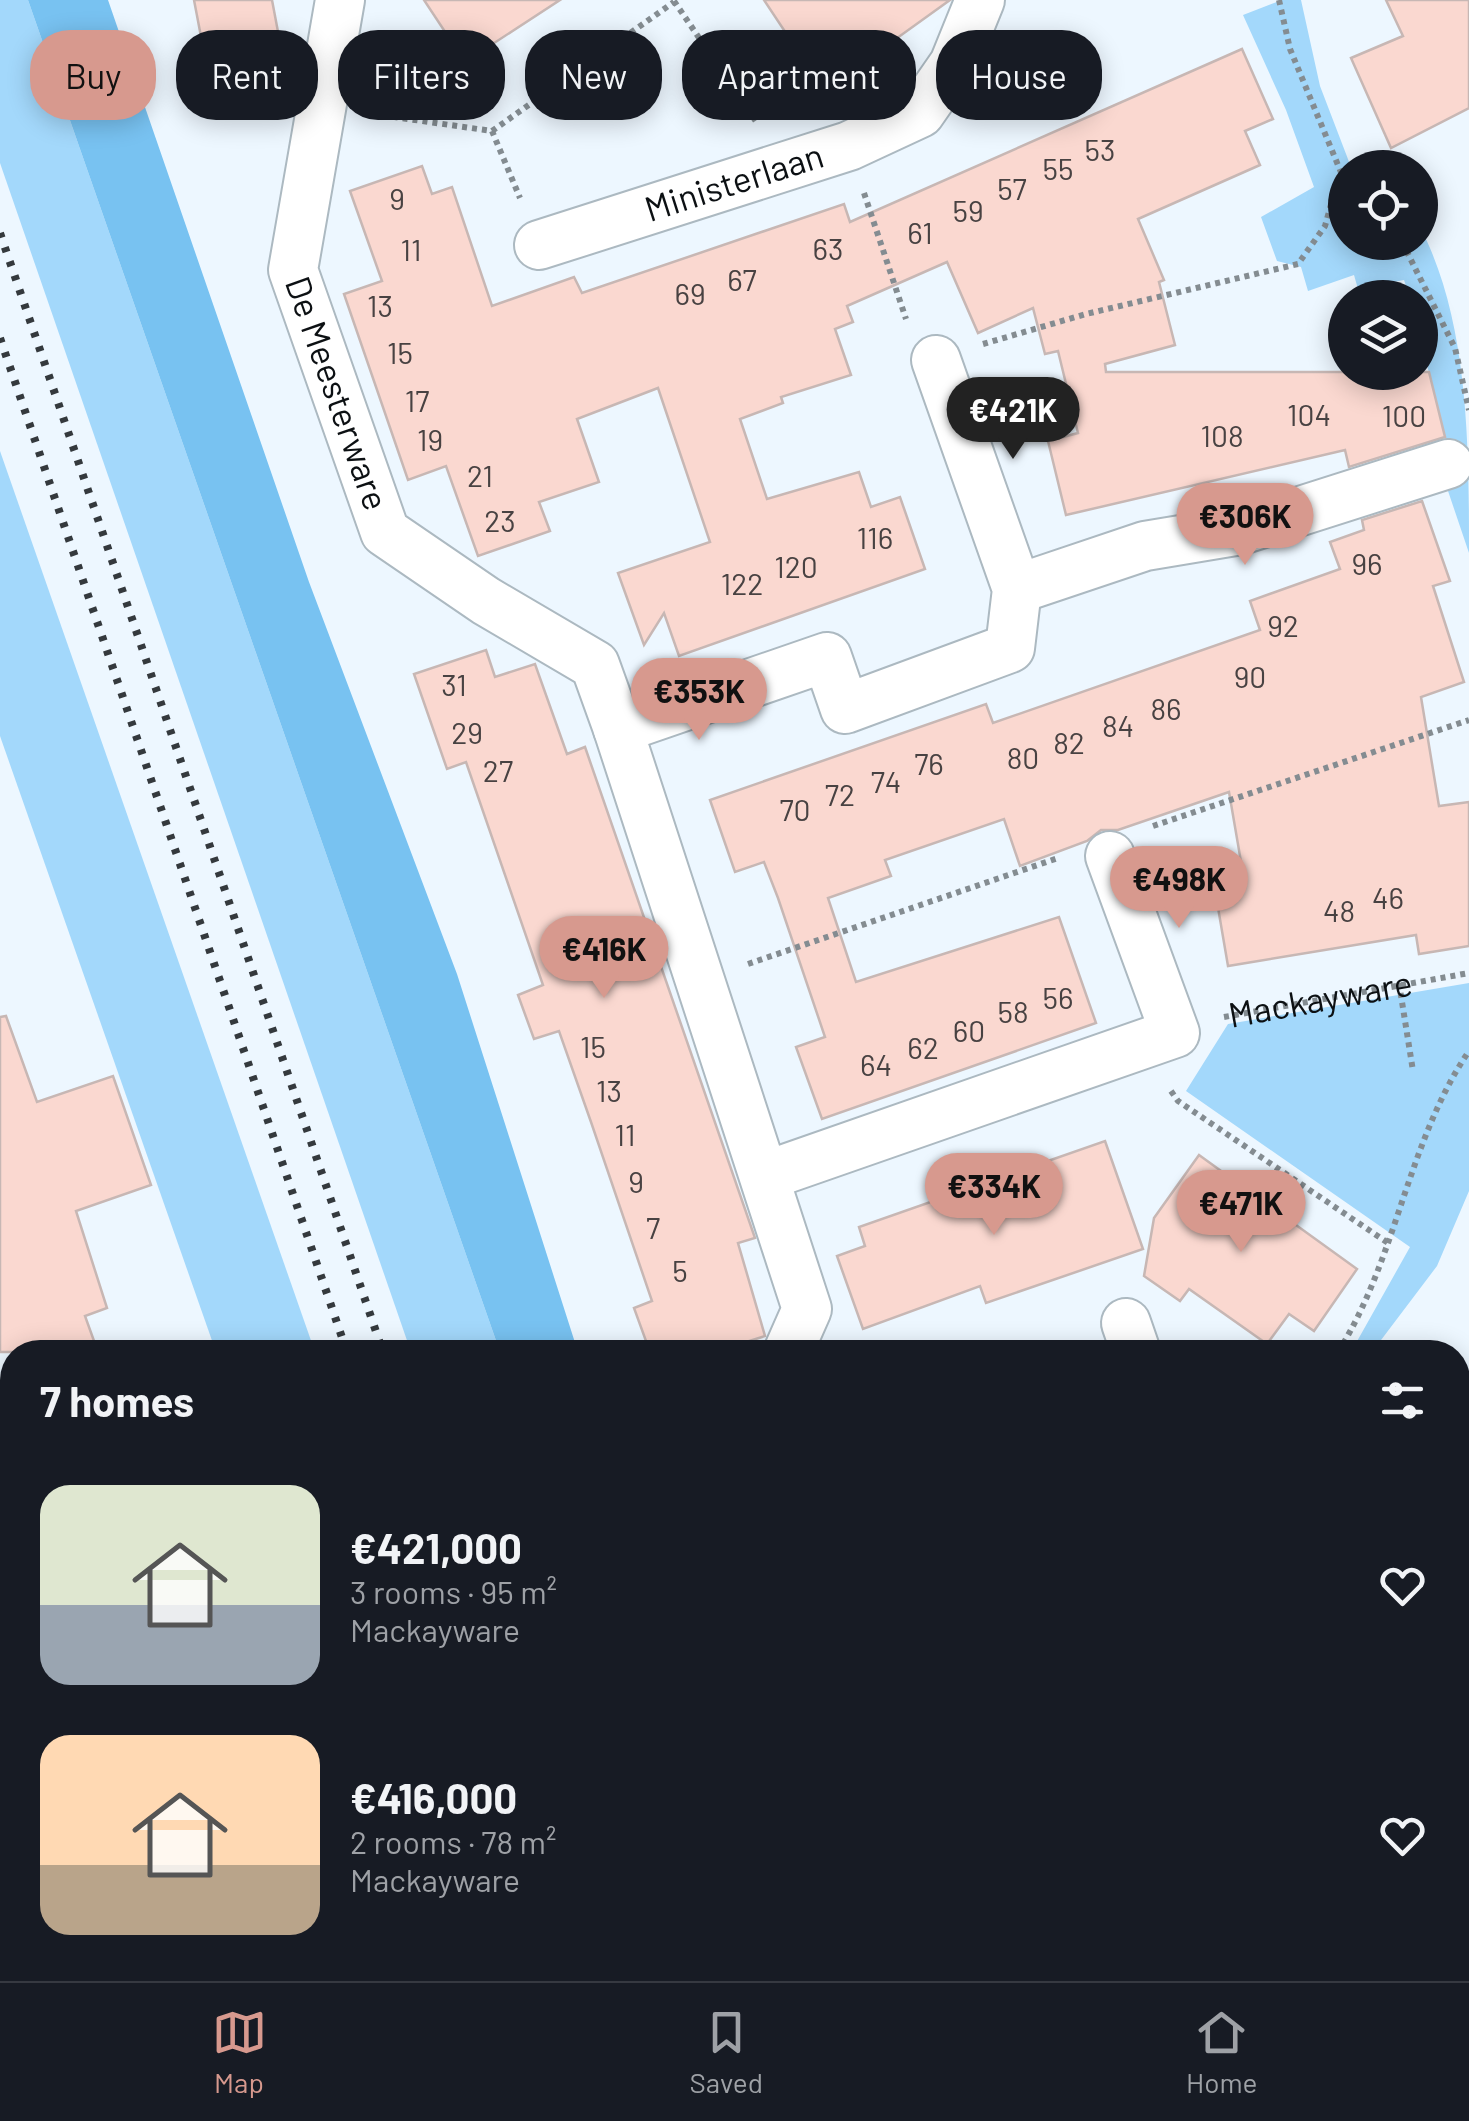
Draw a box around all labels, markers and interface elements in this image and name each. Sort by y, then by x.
chip: Buy [30,30,156,120]
chip: Rent [176,30,318,120]
chip: Filters [338,30,505,120]
chip: New [525,30,662,120]
chip: Apartment [682,30,916,120]
chip: House [936,30,1102,120]
house number: 53 [1085,131,1115,167]
street label: Ministerlaan [639,133,828,229]
house number: 55 [1043,150,1073,186]
map controls [1328,150,1438,390]
button: locate [1328,150,1438,260]
house number: 57 [997,170,1027,206]
house number: 9 [389,180,405,216]
house number: 59 [952,192,984,228]
house number: 61 [907,214,933,250]
house number: 63 [813,230,843,266]
house number: 11 [400,231,422,267]
house number: 67 [727,261,757,297]
street label: De Meesterware [278,270,399,515]
house number: 69 [674,275,706,311]
button: layers [1328,280,1438,390]
house number: 13 [367,287,393,323]
house number: 15 [387,334,413,370]
pin: €421K [943,377,1083,462]
house number: 17 [405,382,429,418]
text: €421K [969,390,1057,428]
house number: 104 [1287,396,1331,432]
house number: 100 [1382,397,1426,433]
house number: 108 [1200,417,1244,453]
house number: 19 [417,421,443,457]
house number: 21 [467,457,493,493]
pin: €306K [1175,483,1315,568]
text: €306K [1198,496,1292,534]
house number: 23 [484,502,516,538]
house number: 116 [857,519,893,555]
house number: 96 [1351,545,1383,581]
house number: 120 [774,548,818,584]
house number: 122 [721,565,763,601]
house number: 92 [1267,607,1299,643]
pin: €353K [629,658,769,743]
house number: 90 [1234,658,1266,694]
house number: 31 [441,666,467,702]
text: €353K [653,671,745,709]
house number: 86 [1150,690,1182,726]
house number: 84 [1102,707,1134,743]
house number: 29 [451,714,483,750]
house number: 82 [1053,724,1085,760]
house number: 80 [1007,739,1039,775]
house number: 76 [914,745,944,781]
house number: 27 [483,752,513,788]
house number: 74 [871,763,901,799]
house number: 72 [825,776,855,812]
house number: 70 [779,791,811,827]
pin: €498K [1109,846,1249,931]
text: €498K [1132,859,1226,897]
house number: 46 [1372,879,1404,915]
house number: 48 [1323,892,1355,928]
pin: €416K [534,916,674,1001]
text: €416K [561,929,647,967]
street label: Mackayware [1225,961,1415,1035]
house number: 56 [1043,979,1073,1015]
house number: 58 [997,993,1029,1029]
house number: 60 [953,1012,985,1048]
house number: 15 [580,1028,606,1064]
house number: 62 [907,1029,939,1065]
house number: 64 [860,1046,892,1082]
house number: 13 [596,1072,622,1108]
house number: 11 [614,1116,636,1152]
pin: €334K [924,1153,1064,1238]
house number: 9 [628,1163,644,1199]
text: €334K [947,1166,1041,1204]
pin: €471K [1171,1170,1311,1255]
text: €471K [1199,1183,1283,1221]
house number: 7 [646,1209,660,1245]
house number: 5 [672,1252,688,1288]
icon: filters [1375,1373,1430,1428]
text: 7 homes [40,1375,194,1425]
text: €421,000 [350,1522,522,1572]
icon: home [120,1525,240,1645]
icon: heart [1375,1558,1430,1613]
text: 3 rooms · 95 m² [350,1572,557,1610]
text: Mackayware [350,1610,520,1648]
text: €416,000 [350,1772,517,1822]
icon: home [120,1775,240,1895]
icon: heart [1375,1808,1430,1863]
text: 2 rooms · 78 m² [350,1822,556,1860]
text: Mackayware [350,1860,520,1898]
tab: Map [212,2005,267,2099]
tab: Saved [690,2005,763,2099]
tab: Home [1186,2005,1257,2099]

